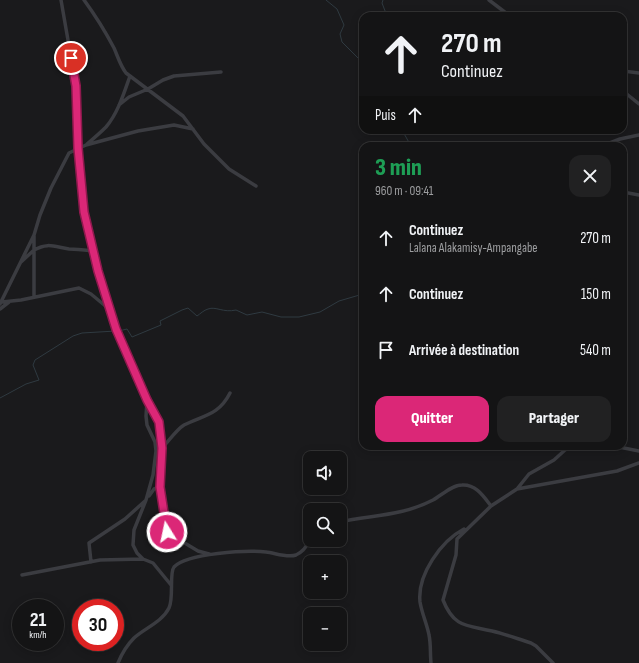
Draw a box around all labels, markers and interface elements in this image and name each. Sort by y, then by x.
text: 270 m [441,27,502,60]
icon: ahead [375,28,427,80]
pin [54,41,88,75]
icon: arrive [60,47,82,69]
text: Continuez [441,61,503,82]
icon: ahead [404,104,426,126]
text: Puis [375,106,396,125]
text: 3 min [375,153,422,182]
button: close [569,155,611,197]
text: 960 m · 09:41 [375,183,433,199]
text: Continuez [409,221,463,240]
icon: ahead [375,227,397,249]
text: 270 m [580,229,611,248]
text: Lalana Alakamisy-Ampangabe [409,240,538,256]
icon: ahead [375,283,397,305]
text: Continuez [409,285,463,304]
text: 150 m [581,285,611,304]
icon: arrive [375,339,397,361]
text: Arrivée à destination [409,341,519,360]
text: 540 m [580,341,611,360]
button: Quitter [375,396,489,442]
button: Partager [497,396,611,442]
map controls [303,451,347,651]
button: sound [303,451,347,495]
button: search [303,503,347,547]
position arrow [146,511,188,553]
button: + [303,555,347,599]
speed limit sign: 30 [72,599,124,651]
button: − [303,607,347,651]
text: 21 [30,608,46,632]
text: km/h [29,629,47,641]

